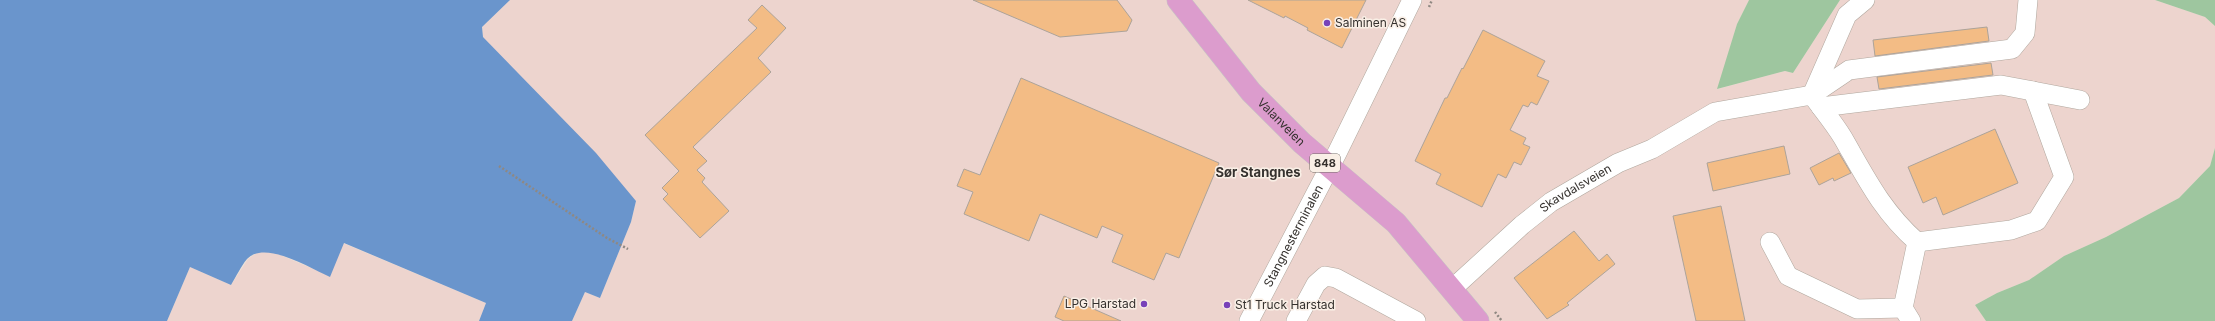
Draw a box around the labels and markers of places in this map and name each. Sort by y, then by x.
place label: Salminen AS [1335,15,1407,30]
marker: Salminen AS [1322,18,1332,28]
place label: LPG Harstad [1065,296,1136,311]
place label: St1 Truck Harstad [1235,297,1335,312]
marker: LPG Harstad [1139,299,1149,309]
marker: St1 Truck Harstad [1222,300,1232,310]

